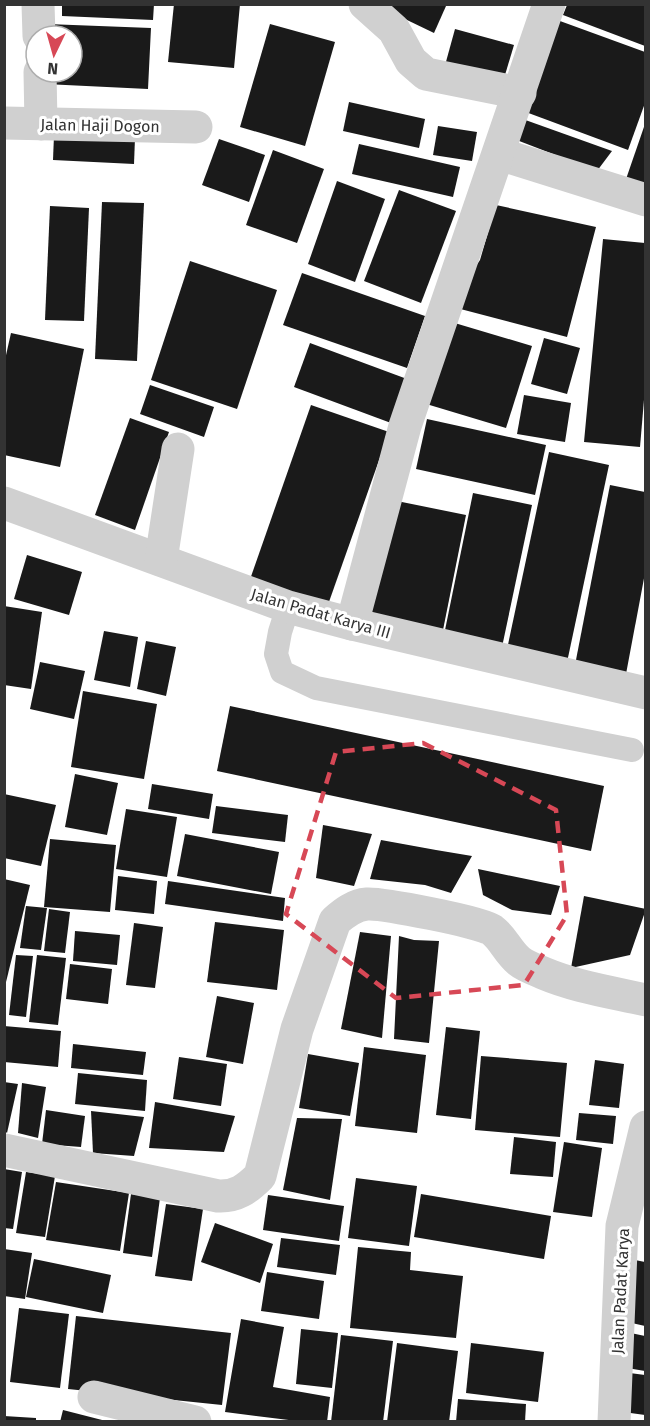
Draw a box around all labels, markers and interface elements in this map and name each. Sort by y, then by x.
north arrow [24,24,84,84]
text: N [47,59,59,78]
street label: Jalan Haji Dogon [40,115,160,136]
street label: Jalan Padat Karya III [249,584,393,643]
street label: Jalan Padat Karya [608,1227,633,1355]

